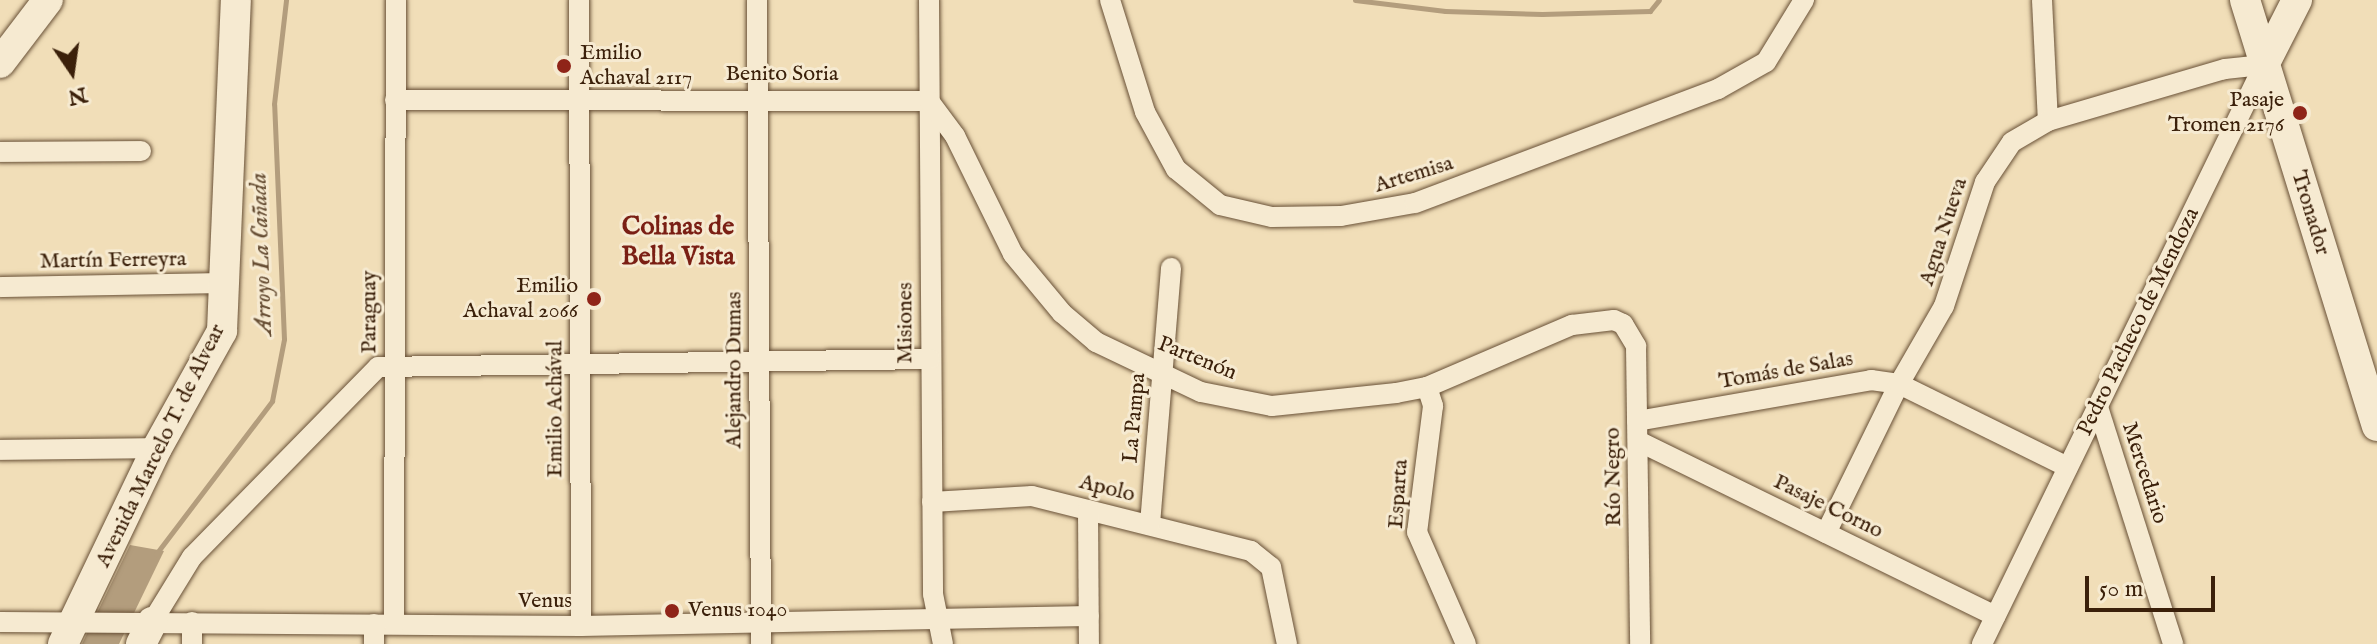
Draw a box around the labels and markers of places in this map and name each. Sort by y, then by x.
place label: Emilio Achaval 2117 [580,40,692,92]
marker: Emilio Achaval 2117 [555,57,573,75]
place label: Pasaje Tromen 2176 [2168,87,2284,138]
marker: Pasaje Tromen 2176 [2291,104,2309,122]
place label: Emilio Achaval 2066 [463,273,578,324]
marker: Emilio Achaval 2066 [585,290,603,308]
place label: Venus 1040 [688,598,787,624]
marker: Venus 1040 [663,602,681,620]

